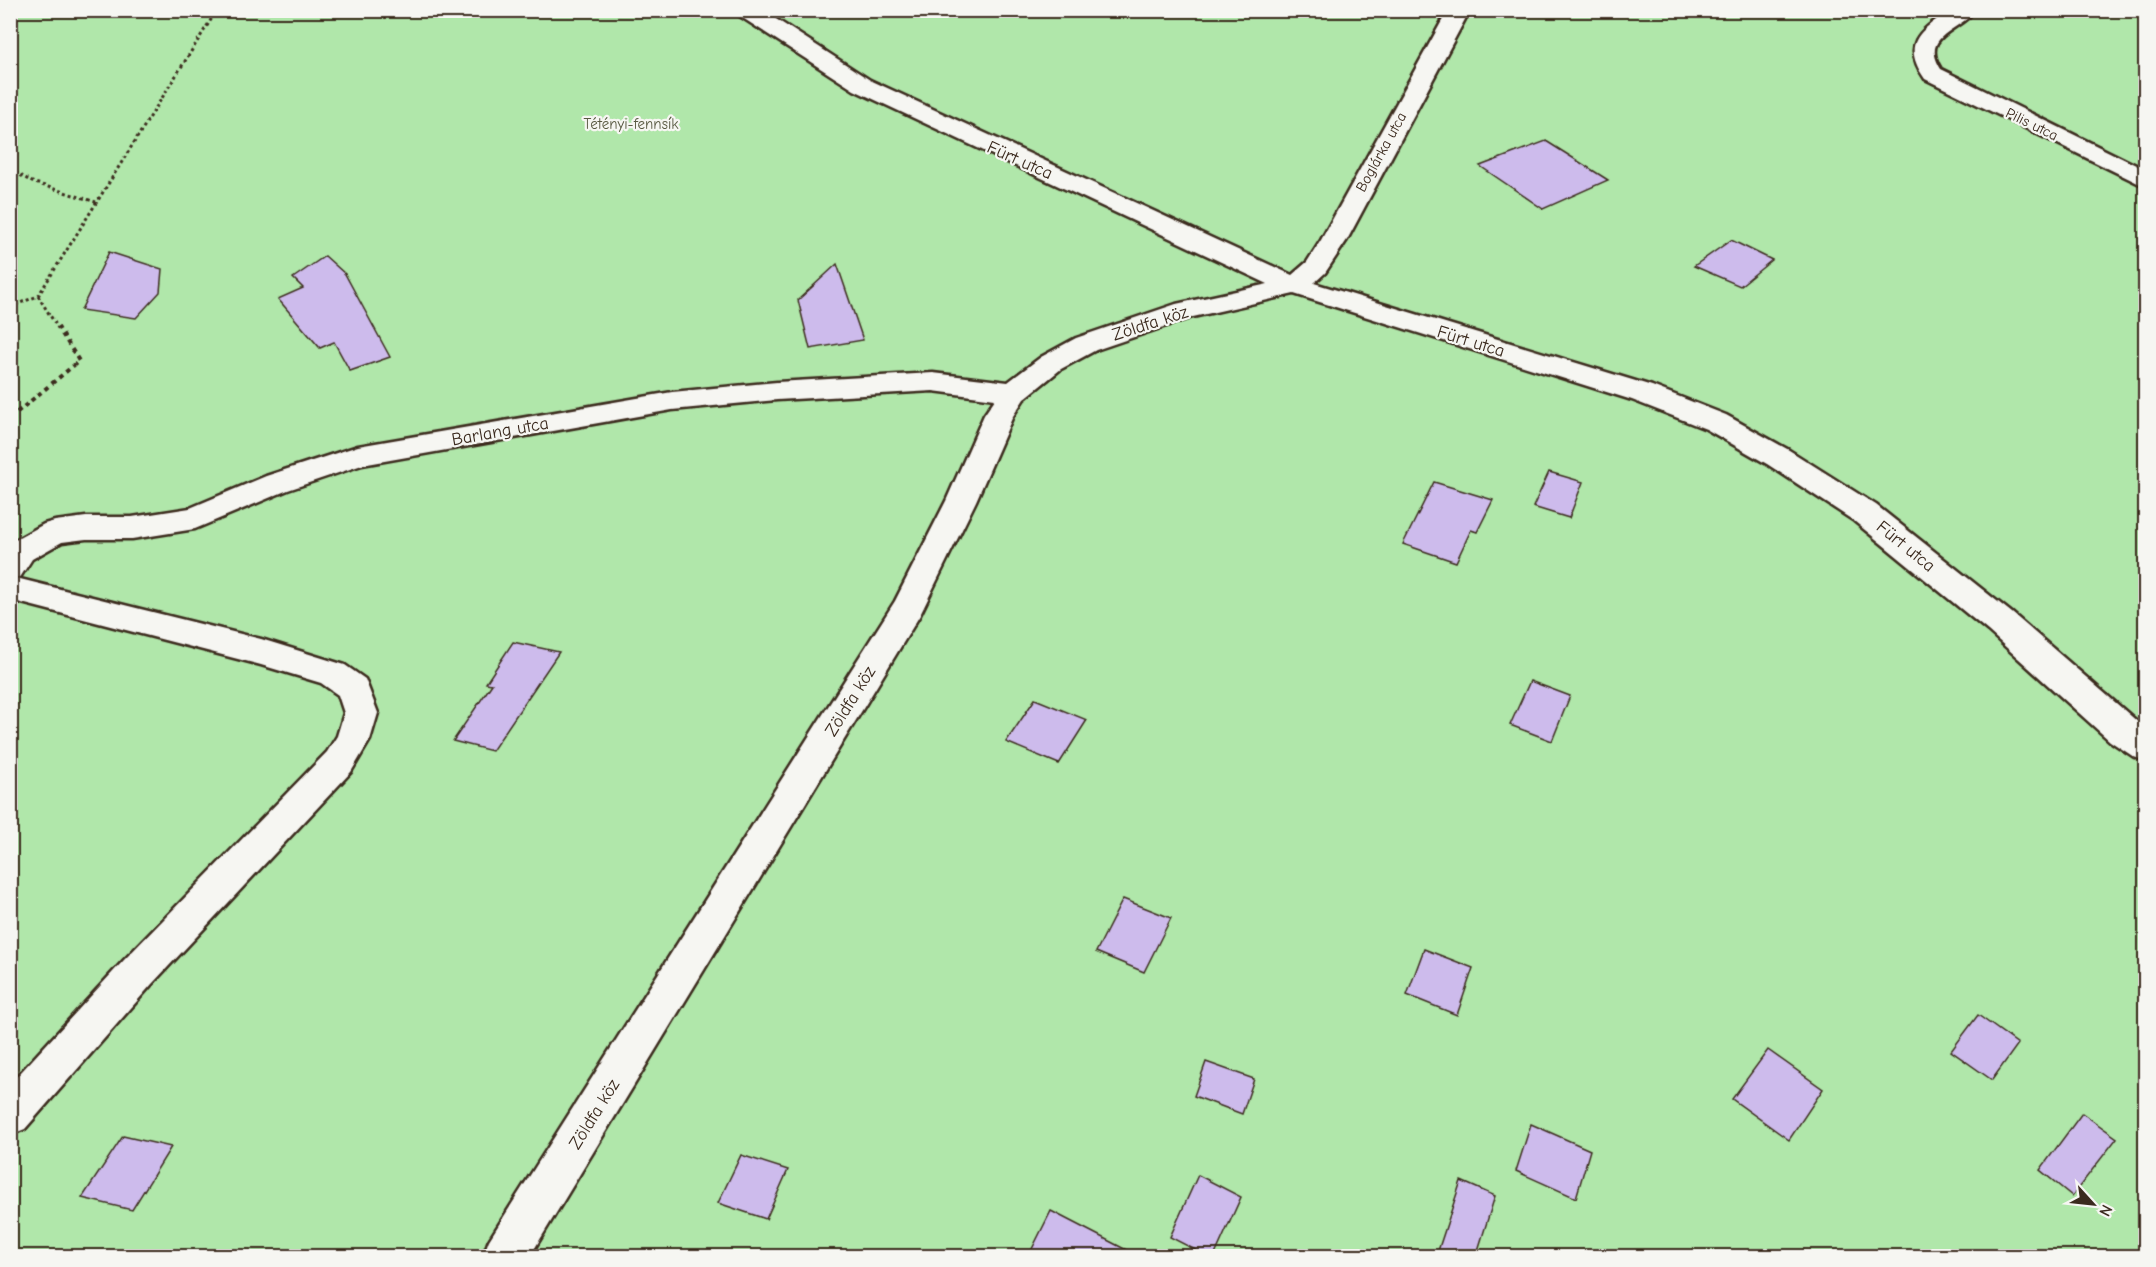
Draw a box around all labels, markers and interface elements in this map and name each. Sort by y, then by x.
street label: Pilis utca [2003,104,2061,144]
street label: Boglárka utca [1352,109,1410,195]
park label: Tétényi-fennsík [583,115,679,133]
street label: Fürt utca [984,137,1056,184]
street label: Zöldfa köz [1110,301,1191,346]
street label: Fürt utca [1434,321,1507,362]
street label: Barlang utca [450,413,550,450]
street label: Fürt utca [1872,516,1939,576]
street label: Zöldfa köz [821,662,880,740]
street label: Zöldfa köz [565,1075,624,1153]
north arrow [2063,1174,2123,1234]
text: N [2095,1202,2116,1219]

